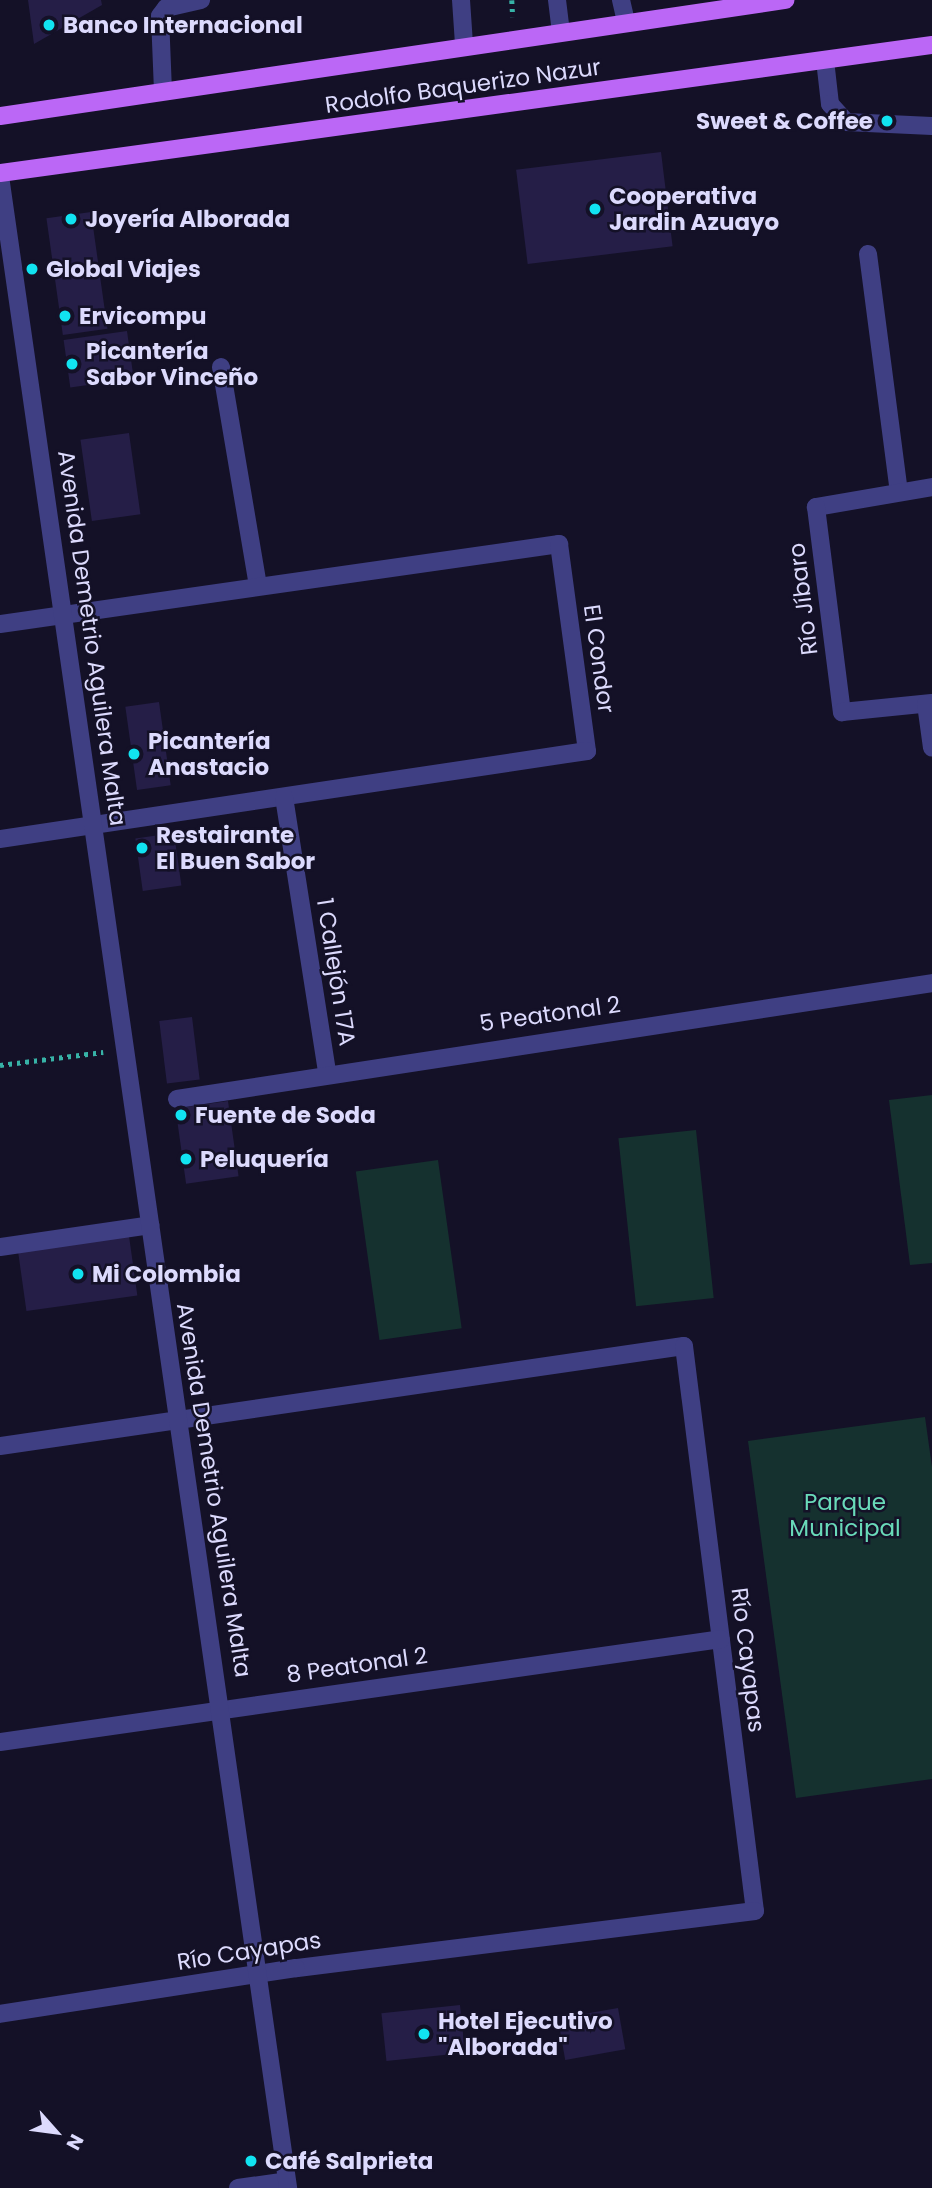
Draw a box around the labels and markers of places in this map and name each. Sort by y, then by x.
place label: Banco Internacional [63,11,303,39]
marker: Banco Internacional [41,17,57,33]
place label: Sweet & Coffee [696,107,873,135]
marker: Sweet & Coffee [879,113,895,129]
place label: Cooperativa Jardin Azuayo [609,182,779,236]
marker: Cooperativa Jardin Azuayo [587,201,603,217]
place label: Joyería Alborada [85,205,290,233]
marker: Joyería Alborada [63,211,79,227]
place label: Global Viajes [46,255,201,283]
marker: Global Viajes [24,261,40,277]
place label: Ervicompu [79,302,207,330]
marker: Ervicompu [57,308,73,324]
place label: Picantería Sabor Vinceño [86,337,258,391]
marker: Picantería Sabor Vinceño [64,356,80,372]
place label: Picantería Anastacio [148,727,271,781]
marker: Picantería Anastacio [126,746,142,762]
place label: Restairante El Buen Sabor [156,821,315,875]
marker: Restairante El Buen Sabor [134,840,150,856]
place label: Fuente de Soda [195,1101,376,1129]
marker: Fuente de Soda [173,1107,189,1123]
place label: Peluquería [200,1145,329,1173]
marker: Peluquería [178,1151,194,1167]
place label: Mi Colombia [92,1260,241,1288]
marker: Mi Colombia [70,1266,86,1282]
place label: Hotel Ejecutivo "Alborada" [438,2007,613,2061]
marker: Hotel Ejecutivo "Alborada" [416,2026,432,2042]
place label: Café Salprieta [265,2147,433,2175]
marker: Café Salprieta [243,2153,259,2169]

